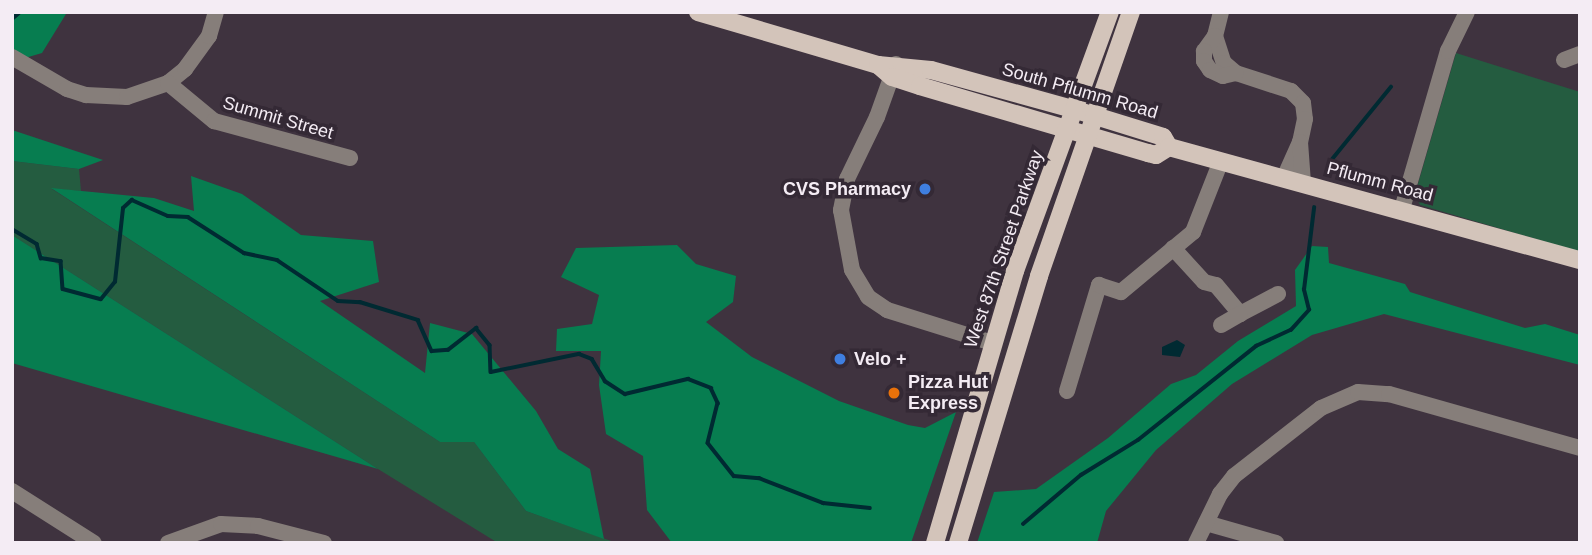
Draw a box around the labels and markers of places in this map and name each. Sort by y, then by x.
place label: CVS Pharmacy [783,178,911,200]
marker: CVS Pharmacy [917,181,933,197]
place label: Velo + [854,348,907,370]
marker: Velo + [832,351,848,367]
place label: Pizza Hut Express [908,372,988,414]
marker: Pizza Hut Express [886,385,902,401]

